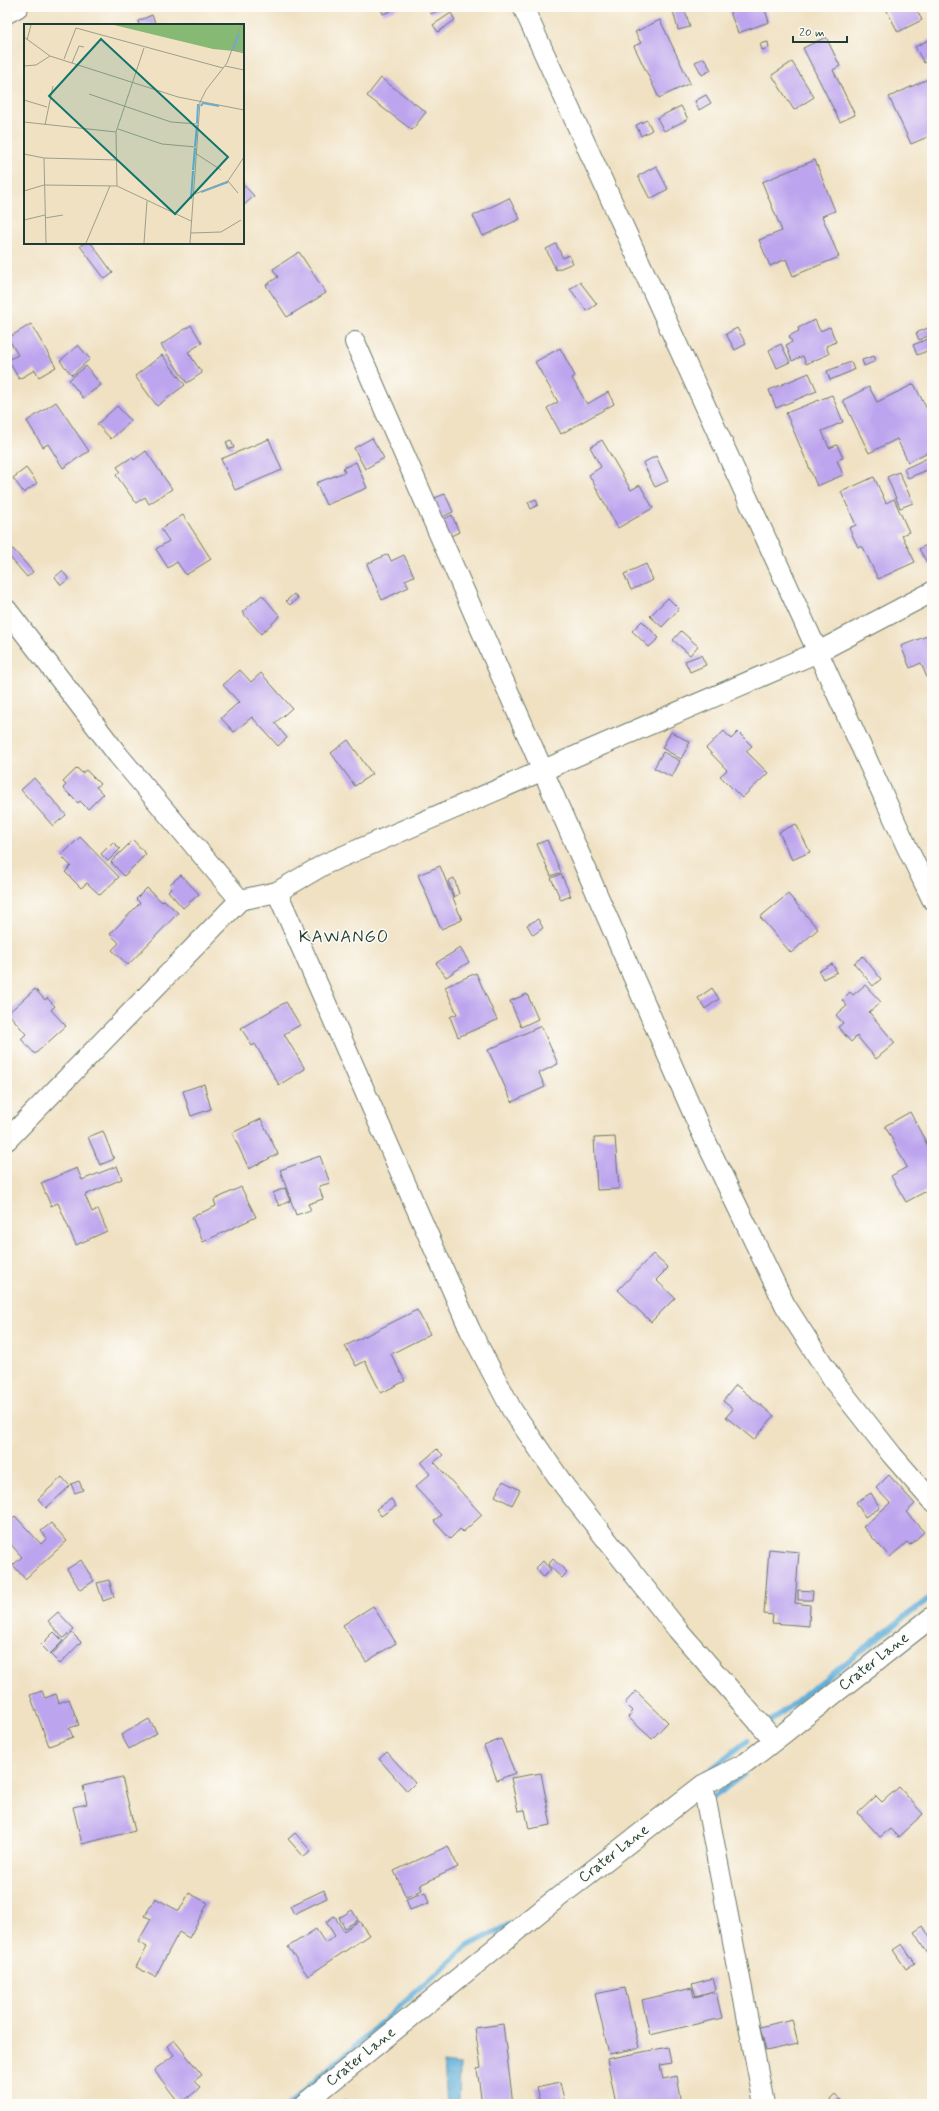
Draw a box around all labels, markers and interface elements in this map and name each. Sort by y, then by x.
scale bar [793,18,847,44]
inset map [24,24,244,244]
text: 20 m [799,25,825,41]
district label: KAWANGO [299,926,389,948]
street label: Crater Lane [835,1628,913,1696]
street label: Crater Lane [575,1820,653,1888]
street label: Crater Lane [322,2023,400,2091]

